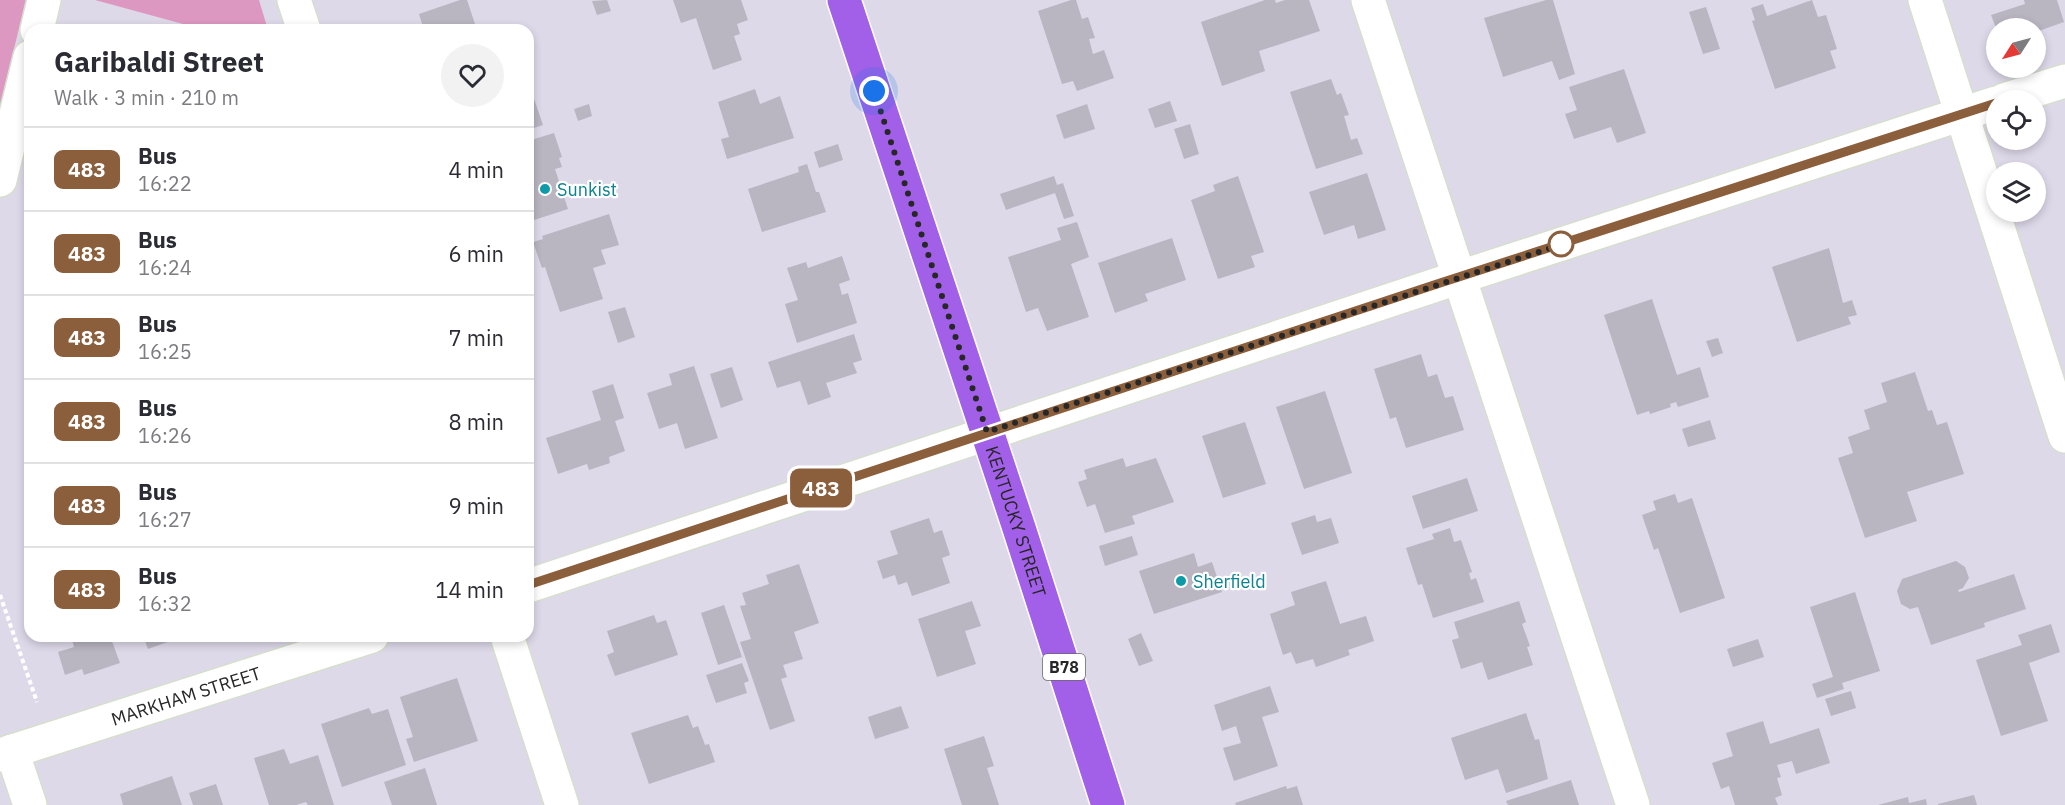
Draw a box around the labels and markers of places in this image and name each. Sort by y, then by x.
place label: Sunkist [557,178,617,201]
marker: Sunkist [538,182,552,196]
unlabelled marker [1548,231,1574,257]
place label: Sherfield [1193,570,1266,593]
marker: Sherfield [1174,574,1188,588]

